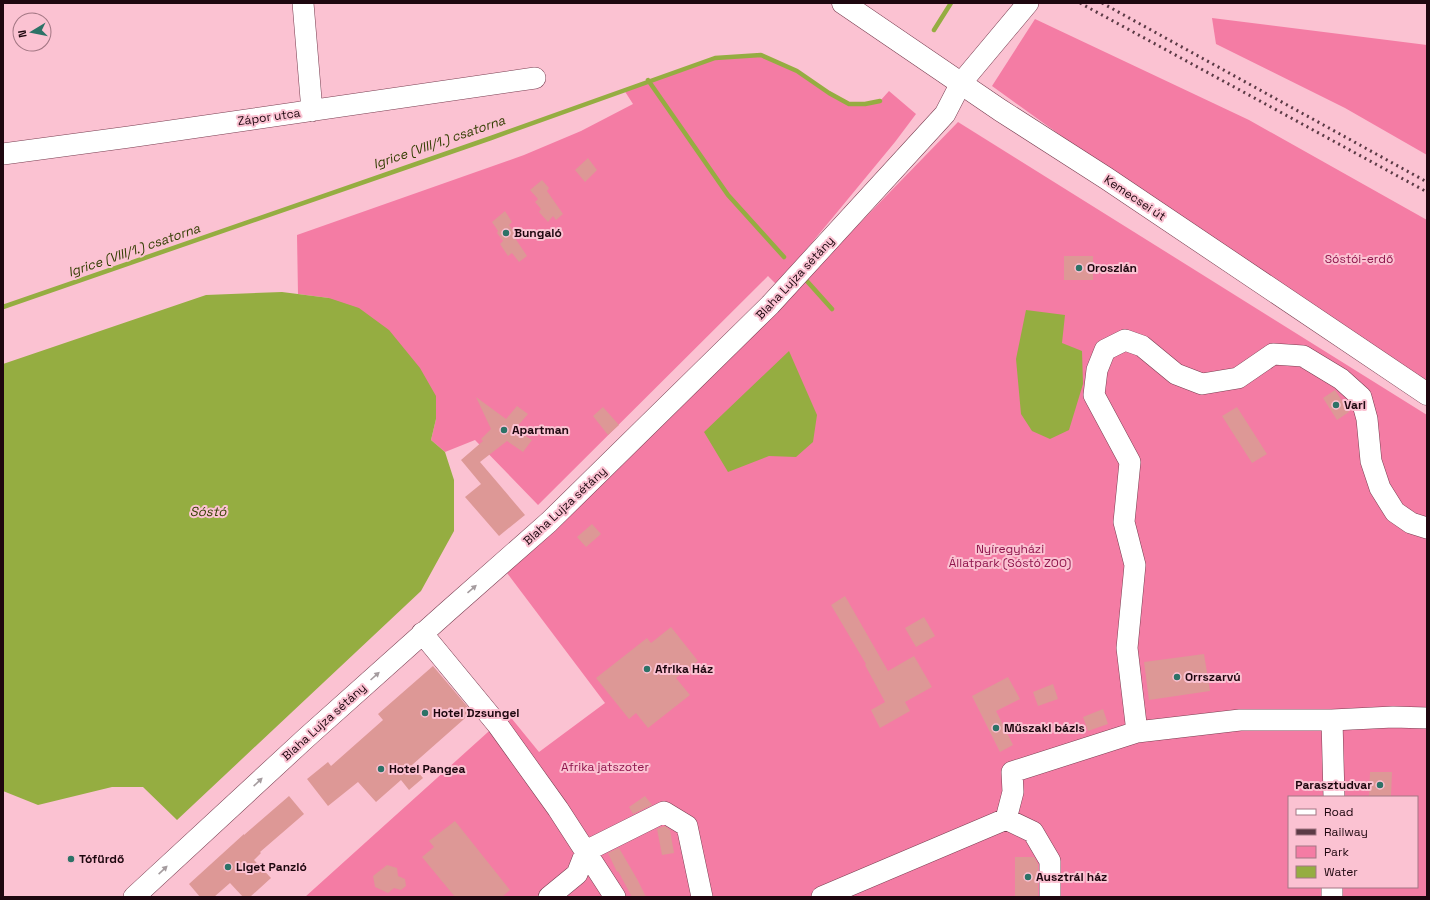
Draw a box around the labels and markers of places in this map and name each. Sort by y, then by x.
place label: Bungaló [514,225,562,241]
marker: Bungaló [501,228,511,238]
place label: Oroszlán [1087,260,1137,276]
marker: Oroszlán [1074,263,1084,273]
place label: Vari [1344,397,1366,413]
marker: Vari [1331,400,1341,410]
place label: Apartman [512,422,569,438]
marker: Apartman [499,425,509,435]
place label: Afrika Ház [655,661,713,677]
marker: Afrika Ház [642,664,652,674]
place label: Orrszarvú [1185,669,1241,685]
marker: Orrszarvú [1172,672,1182,682]
place label: Hotel Dzsungel [433,705,520,721]
marker: Hotel Dzsungel [420,708,430,718]
place label: Műszaki bázis [1004,720,1085,736]
marker: Műszaki bázis [991,723,1001,733]
place label: Hotel Pangea [389,761,465,777]
marker: Hotel Pangea [376,764,386,774]
place label: Parasztudvar [1295,777,1372,793]
marker: Parasztudvar [1375,780,1385,790]
place label: Tófürdő [79,851,124,867]
marker: Tófürdő [66,854,76,864]
place label: Liget Panzió [236,859,307,875]
marker: Liget Panzió [223,862,233,872]
place label: Ausztrál ház [1036,869,1107,885]
marker: Ausztrál ház [1023,872,1033,882]

